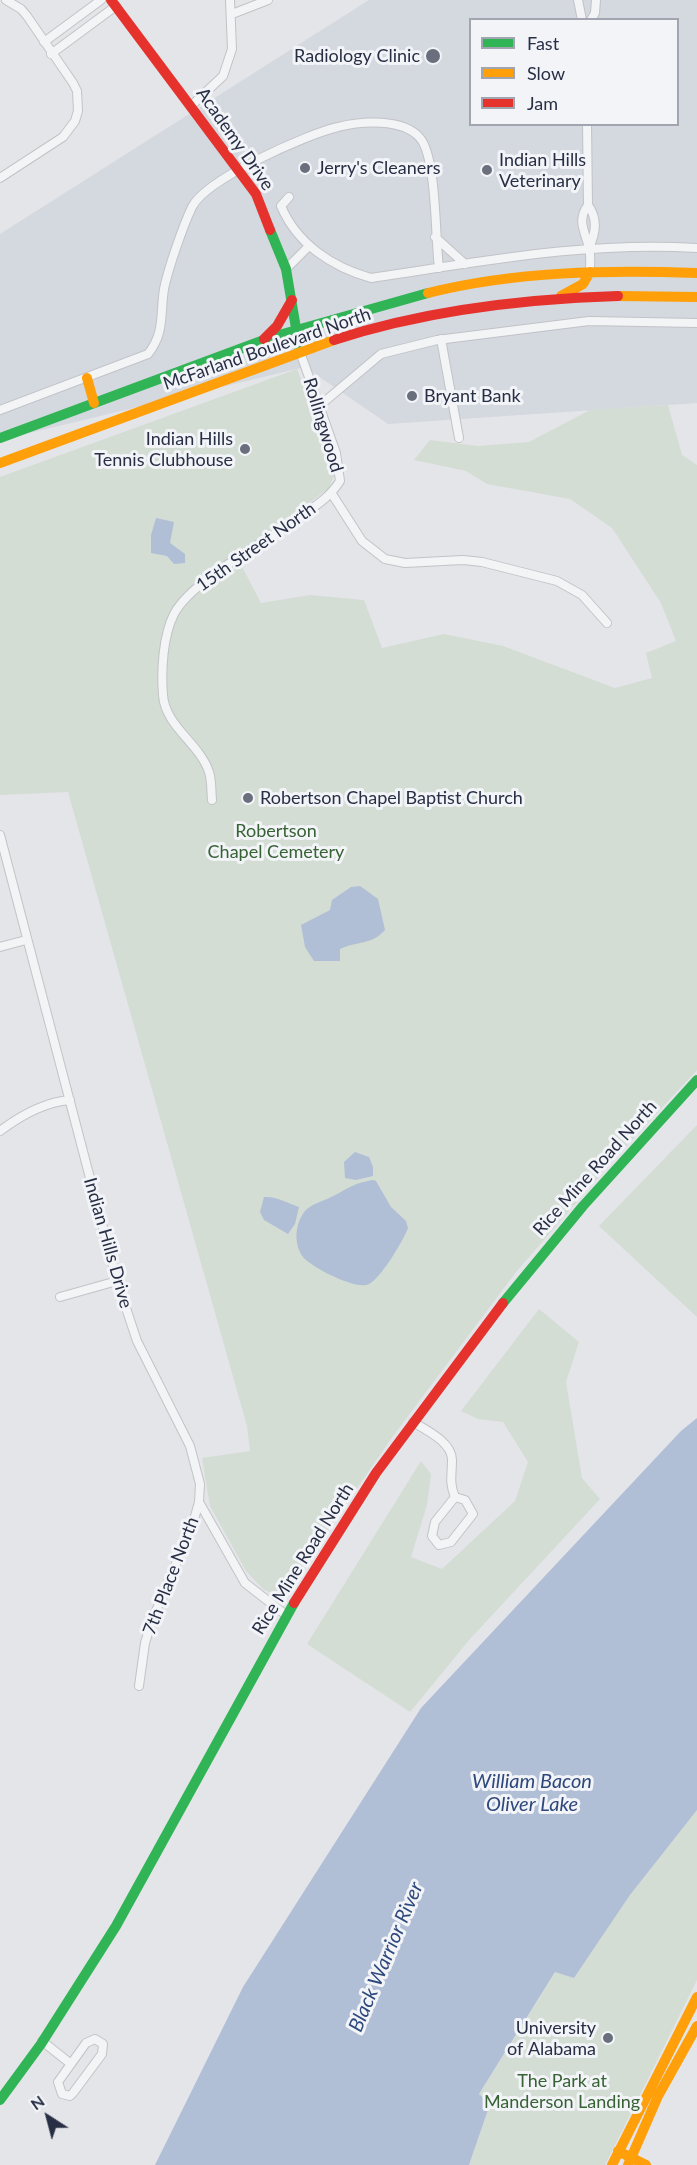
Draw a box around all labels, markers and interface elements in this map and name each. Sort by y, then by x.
legend [469,18,679,126]
text: Fast [527,32,559,54]
place label: Radiology Clinic [294,45,420,67]
marker: Radiology Clinic [424,47,442,65]
text: Slow [527,62,565,84]
street label: Academy Drive [192,83,278,195]
text: Jam [527,92,558,114]
place label: Indian Hills Veterinary [499,149,586,192]
place label: Jerry's Cleaners [317,157,441,179]
marker: Jerry's Cleaners [298,161,312,175]
marker: Indian Hills Veterinary [480,163,494,177]
street label: McFarland Boulevard North [160,303,374,395]
street label: Rollingwood [298,375,348,475]
place label: Bryant Bank [424,385,521,407]
marker: Bryant Bank [405,389,419,403]
place label: Indian Hills Tennis Clubhouse [94,428,233,470]
marker: Indian Hills Tennis Clubhouse [238,442,252,456]
street label: 15th Street North [192,498,320,596]
place label: Robertson Chapel Baptist Church [260,787,523,809]
marker: Robertson Chapel Baptist Church [241,791,255,805]
park label: Robertson Chapel Cemetery [208,820,344,862]
street label: Rice Mine Road North [529,1096,661,1240]
street label: Indian Hills Drive [79,1175,137,1311]
street label: Rice Mine Road North [248,1479,358,1639]
street label: 7th Place North [139,1514,203,1638]
water label: William Bacon Oliver Lake [472,1770,592,1817]
water label: Black Warrior River [344,1879,428,2035]
place label: University of Alabama [507,2017,596,2060]
marker: University of Alabama [601,2031,615,2045]
park label: The Park at Manderson Landing [484,2070,640,2112]
north arrow [18,2087,78,2147]
text: N [27,2091,48,2113]

